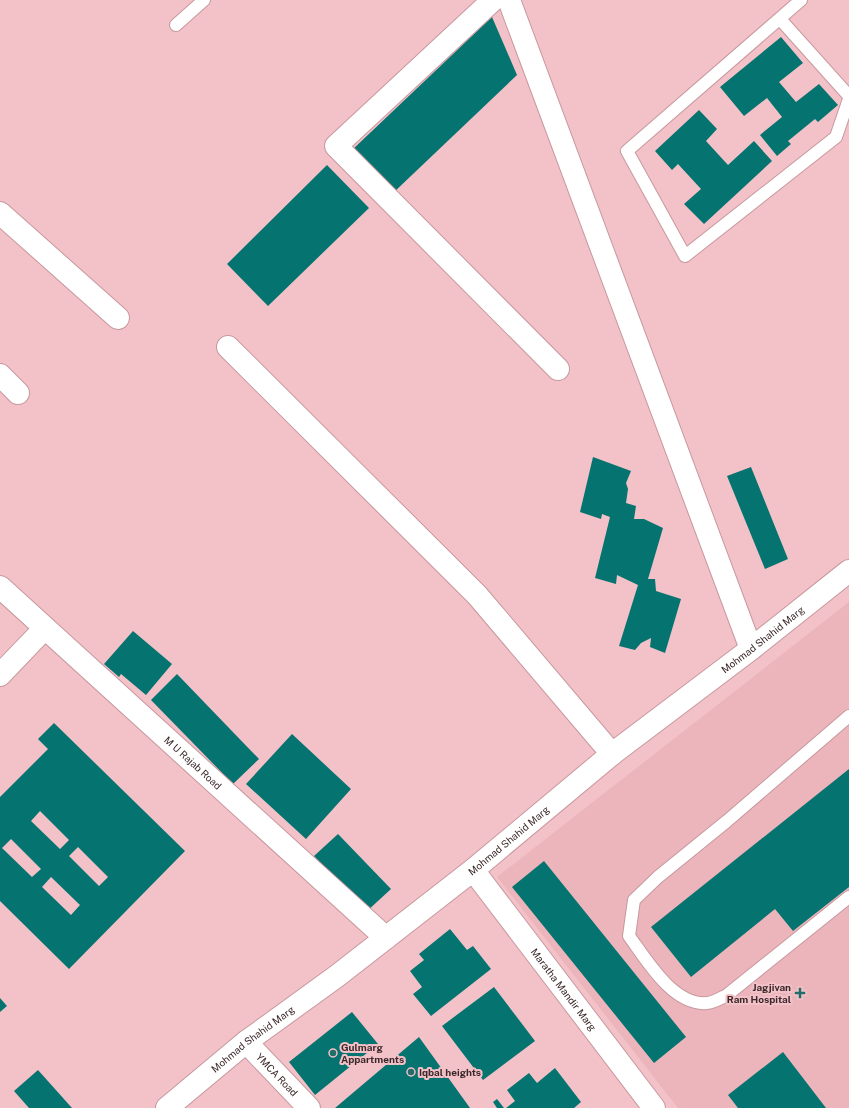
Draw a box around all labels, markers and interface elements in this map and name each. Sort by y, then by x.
street label: Mohmad Shahid Marg [719,603,806,675]
street label: M U Rajab Road [162,734,224,792]
street label: Mohmad Shahid Marg [466,803,551,878]
street label: Maratha Mandir Marg [529,946,599,1033]
place label: Jagjivan Ram Hospital [727,981,791,1005]
marker: Jagjivan Ram Hospital [794,987,806,999]
street label: Mohmad Shahid Marg [209,1003,296,1075]
place label: Gulmarg Appartments [341,1041,404,1065]
marker: Gulmarg Appartments [328,1048,338,1058]
street label: YMCA Road [254,1051,300,1099]
place label: Iqbal heights [419,1066,481,1078]
marker: Iqbal heights [406,1067,416,1077]

